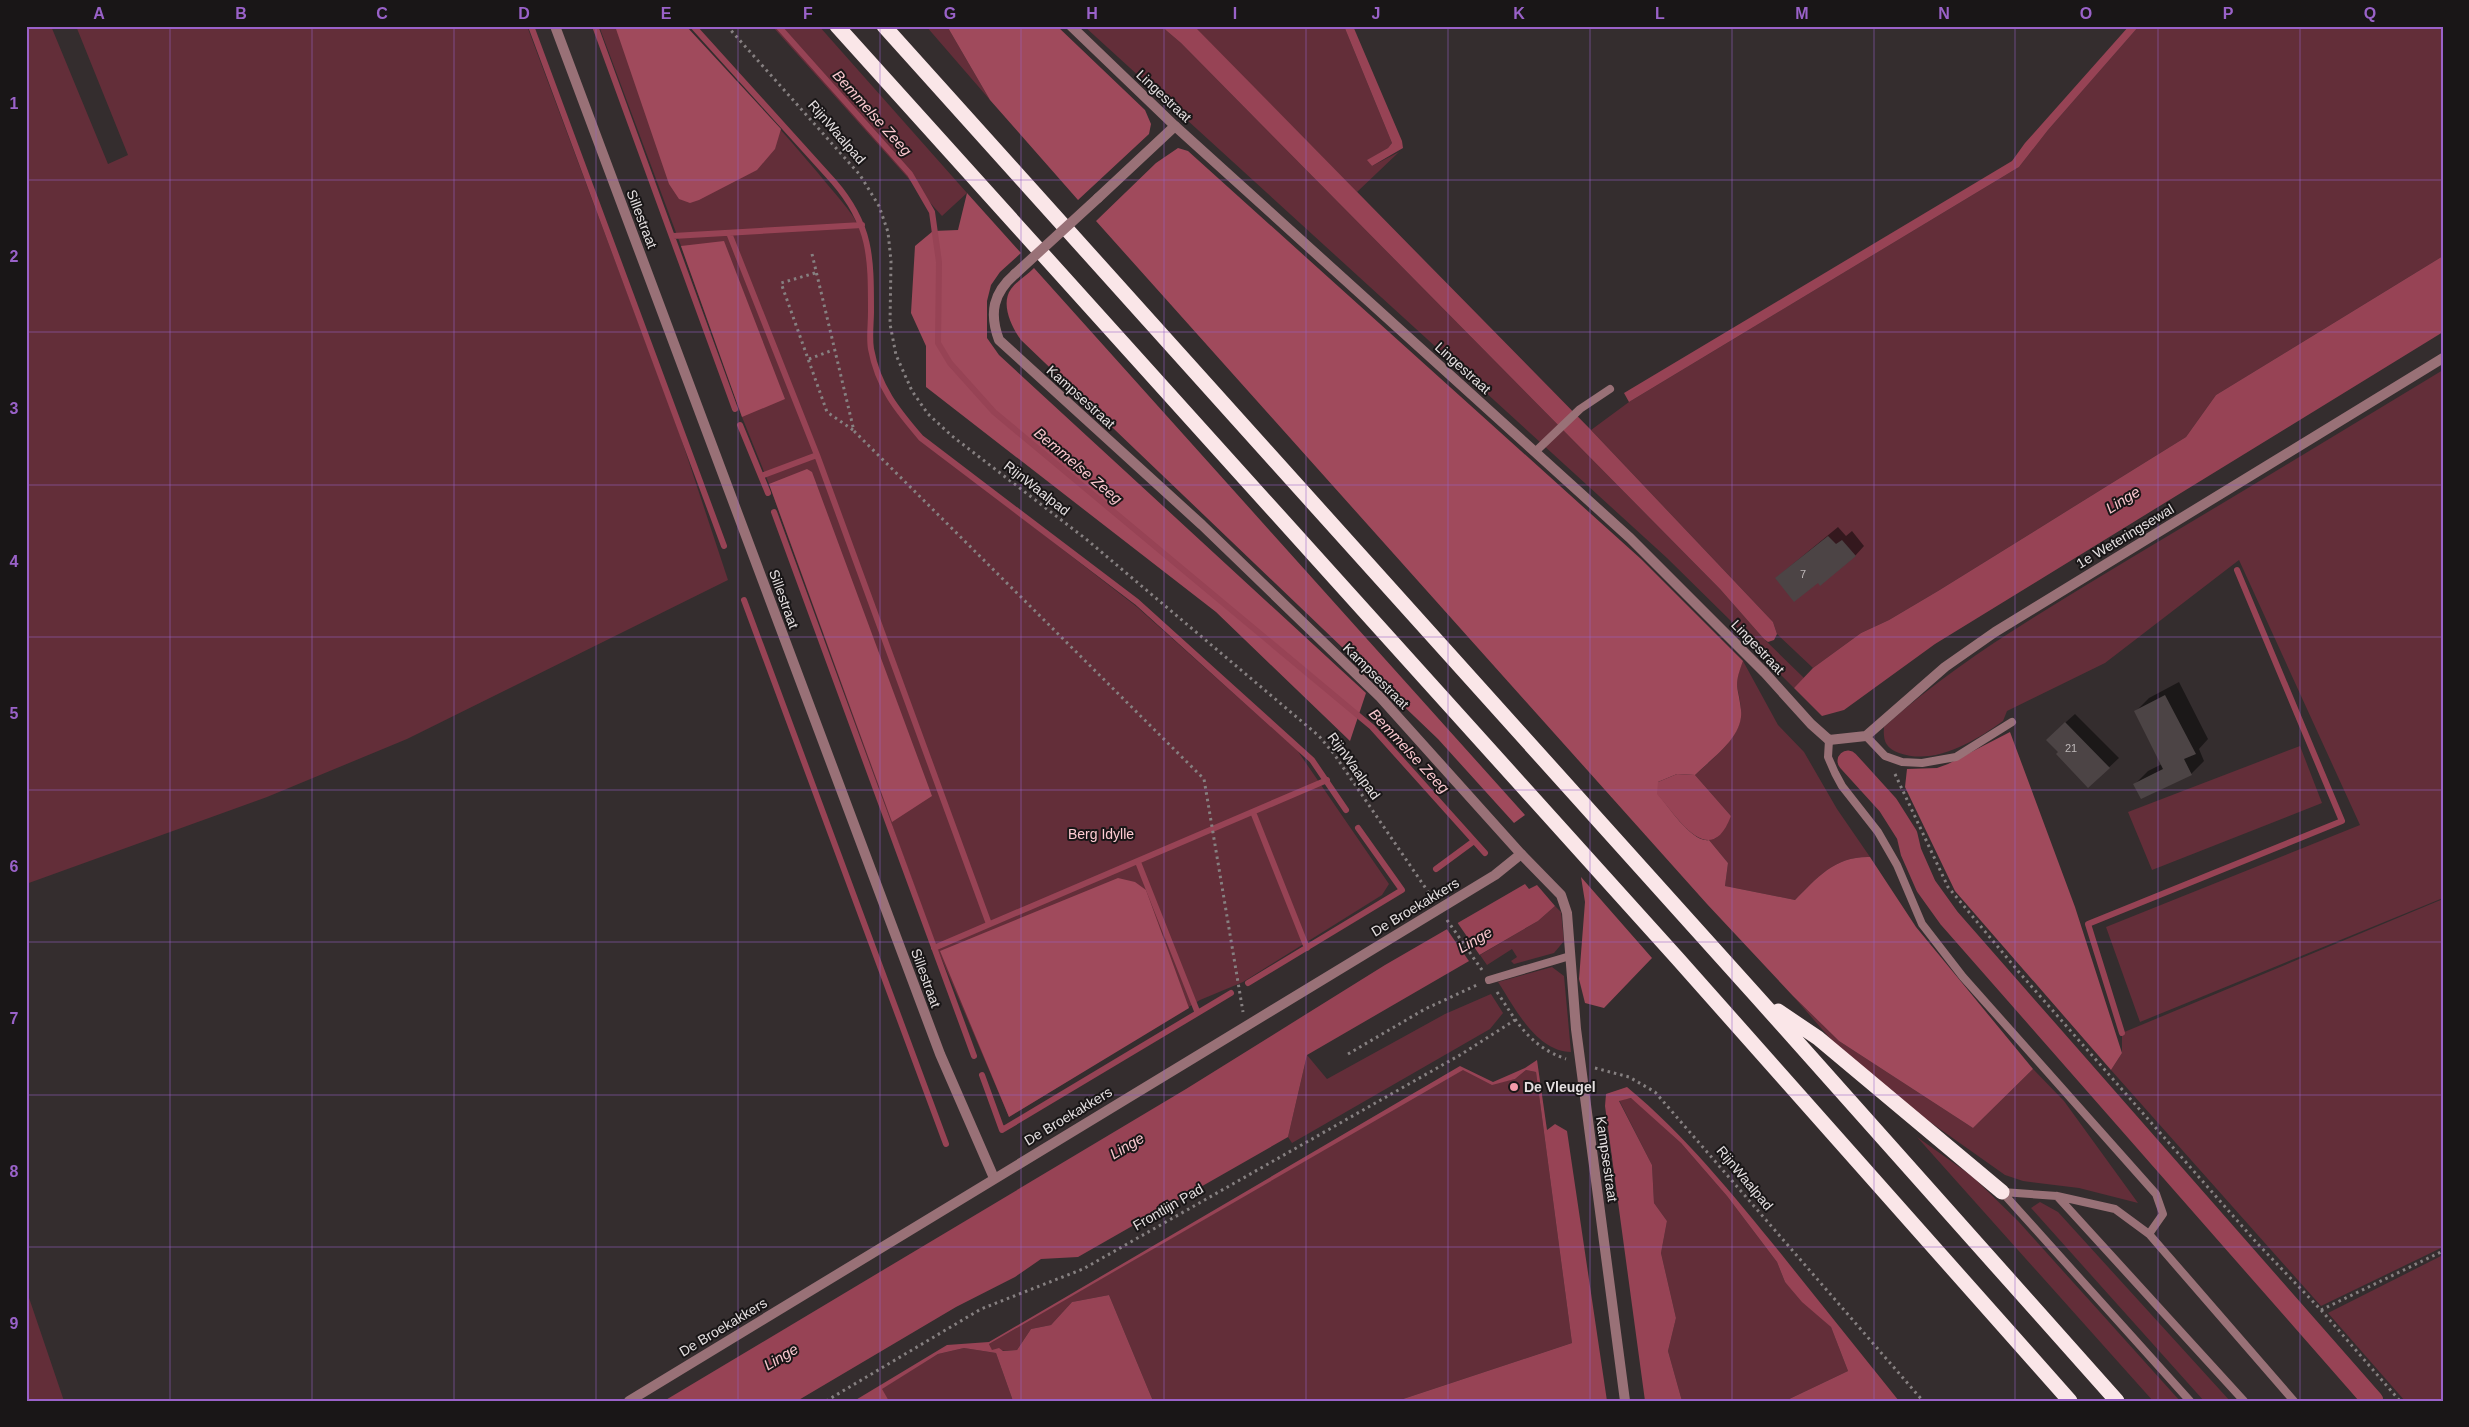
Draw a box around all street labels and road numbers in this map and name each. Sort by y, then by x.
street label: Lingestraat [1133,67,1195,126]
street label: RijnWaalpad [805,97,869,167]
street label: Sillestraat [624,187,661,251]
street label: Lingestraat [1432,339,1494,397]
street label: Kampsestraat [1044,362,1119,432]
street label: RijnWaalpad [1001,457,1073,519]
street label: 1e Weteringsewal [2073,501,2177,571]
street label: Sillestraat [766,567,802,631]
street label: Lingestraat [1728,617,1788,678]
street label: Kampsestraat [1340,640,1412,712]
street label: RijnWaalpad [1324,729,1384,803]
street label: De Broekakkers [1368,874,1462,940]
street label: Sillestraat [908,946,944,1010]
street label: De Broekakkers [1021,1083,1115,1149]
street label: Kampsestraat [1593,1115,1621,1203]
street label: RijnWaalpad [1714,1143,1776,1213]
street label: Frontlijn Pad [1130,1180,1206,1234]
street label: De Broekakkers [676,1294,770,1360]

